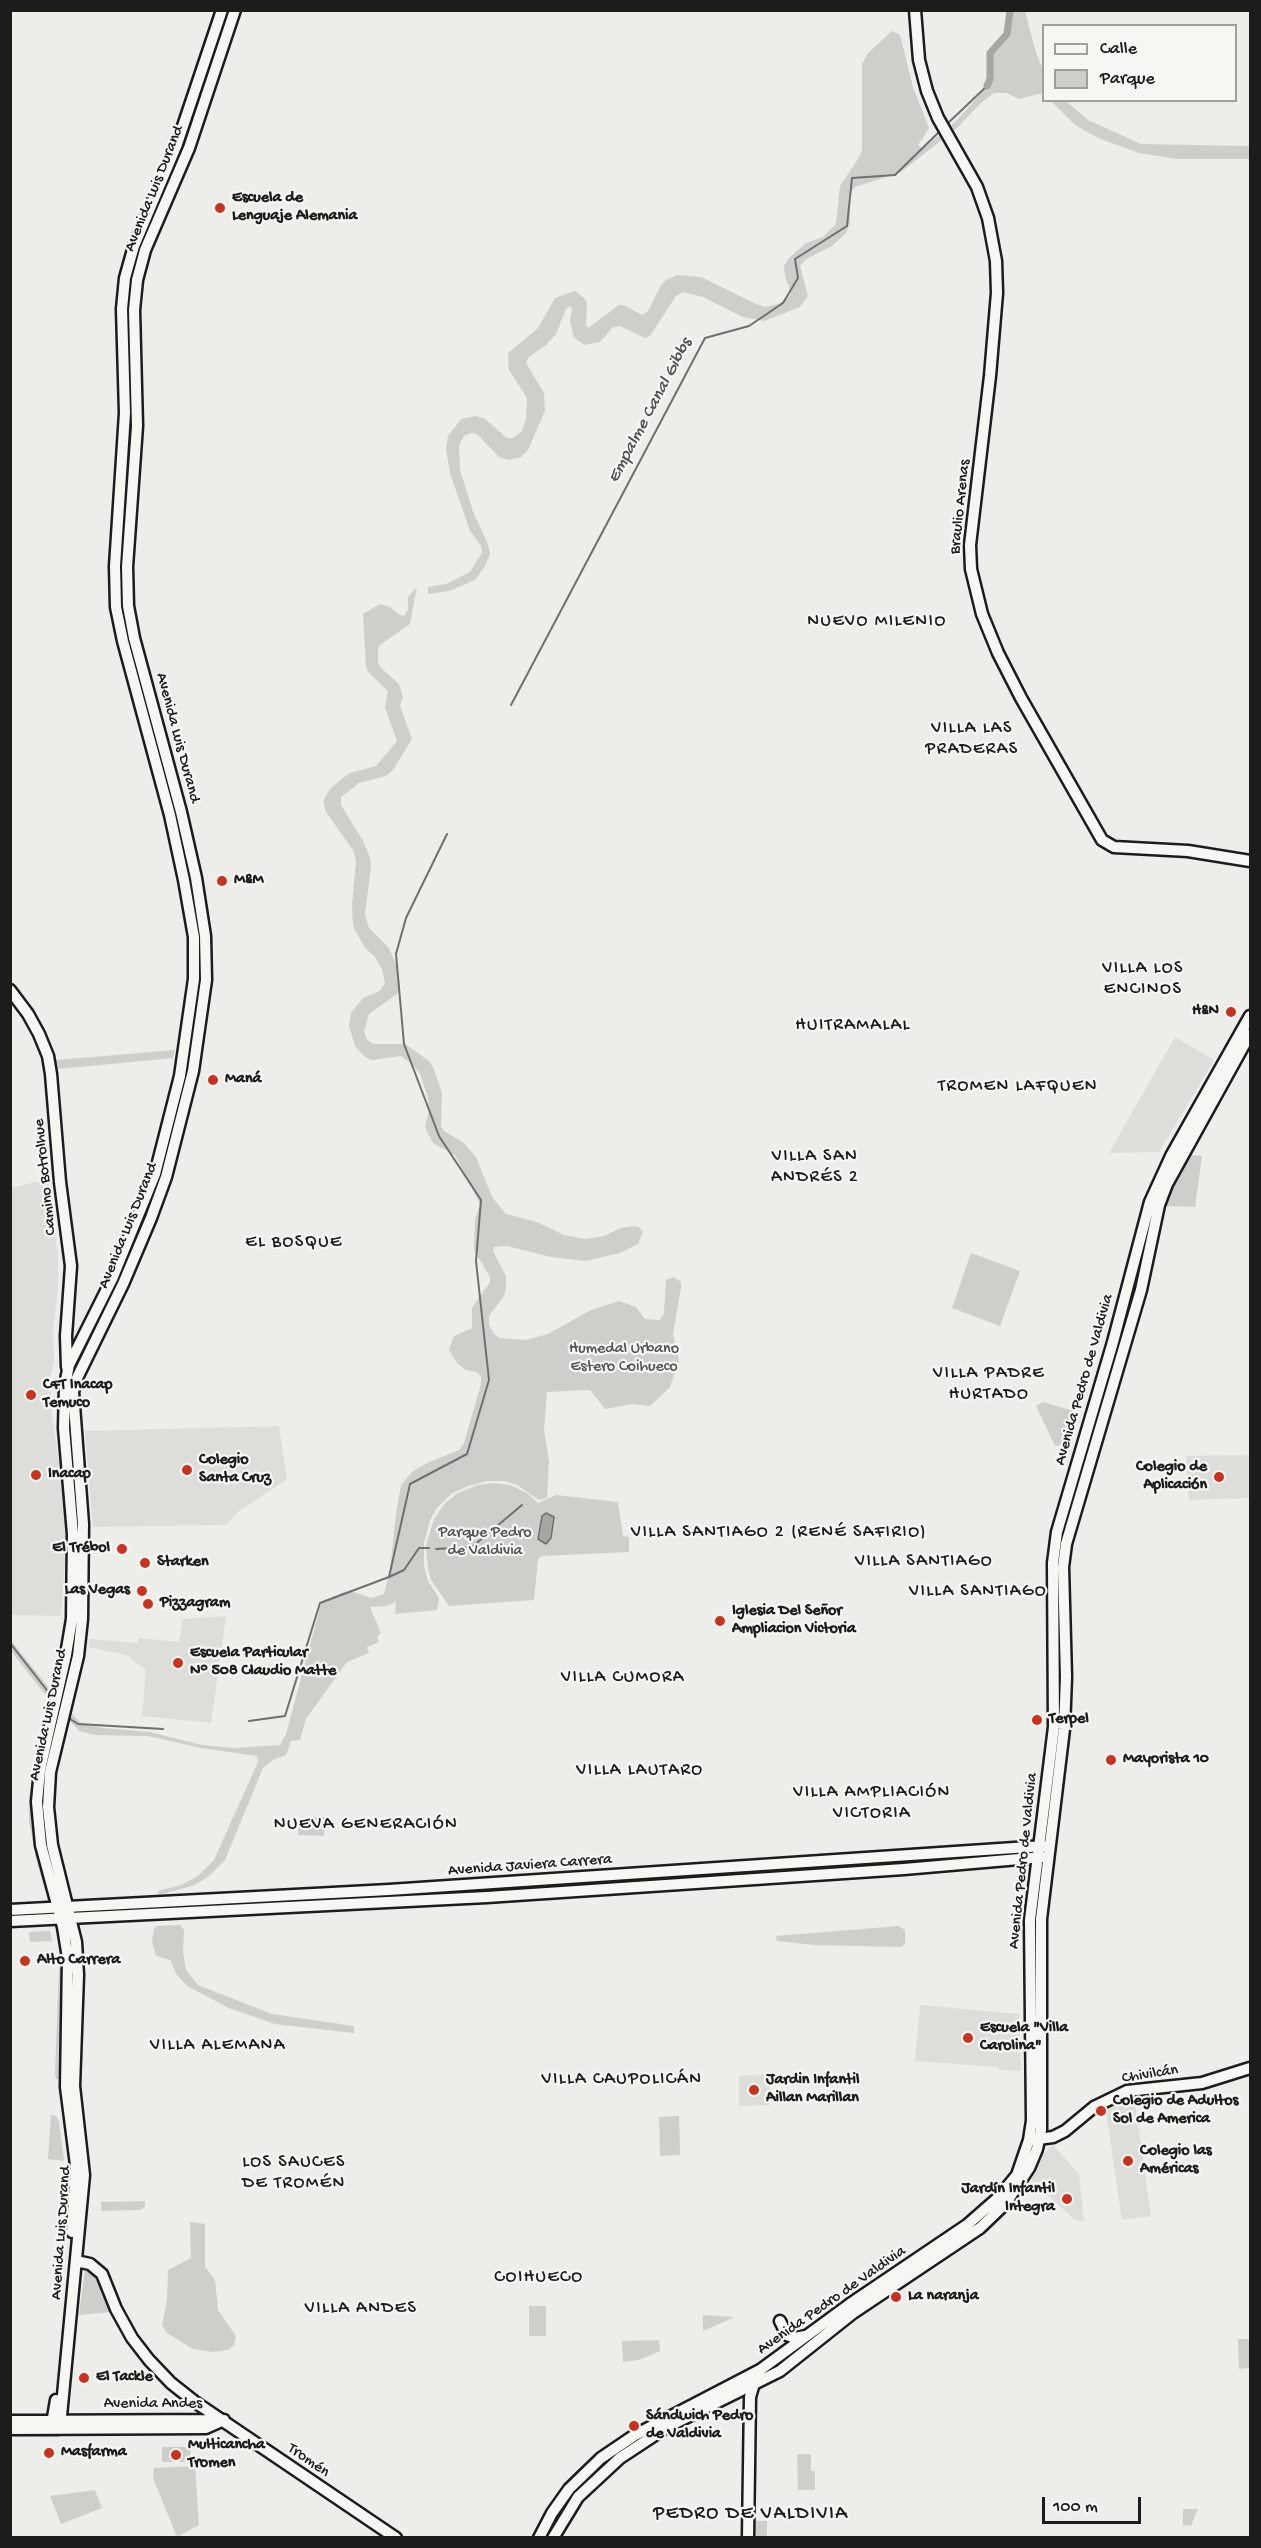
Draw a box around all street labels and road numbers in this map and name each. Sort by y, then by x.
street label: Avenida Luis Durand [121,123,189,255]
street label: Braulio Arenas [946,459,976,555]
street label: Avenida Luis Durand [150,671,204,805]
street label: Camino Botrolhue [30,1118,62,1236]
street label: Avenida Luis Durand [95,1160,163,1292]
street label: Avenida Pedro de Valdivia [1051,1292,1119,1468]
street label: Avenida Luis Durand [26,1648,72,1782]
street label: Avenida Pedro de Valdivia [1005,1772,1043,1950]
street label: Avenida Javiera Carrera [448,1851,612,1881]
street label: Chivilcán [1120,2061,1180,2089]
street label: Avenida Luis Durand [48,2166,76,2300]
street label: Avenida Pedro de Valdivia [754,2242,910,2360]
street label: Avenida Andes [104,2395,202,2415]
street label: Tromén [283,2440,333,2482]

